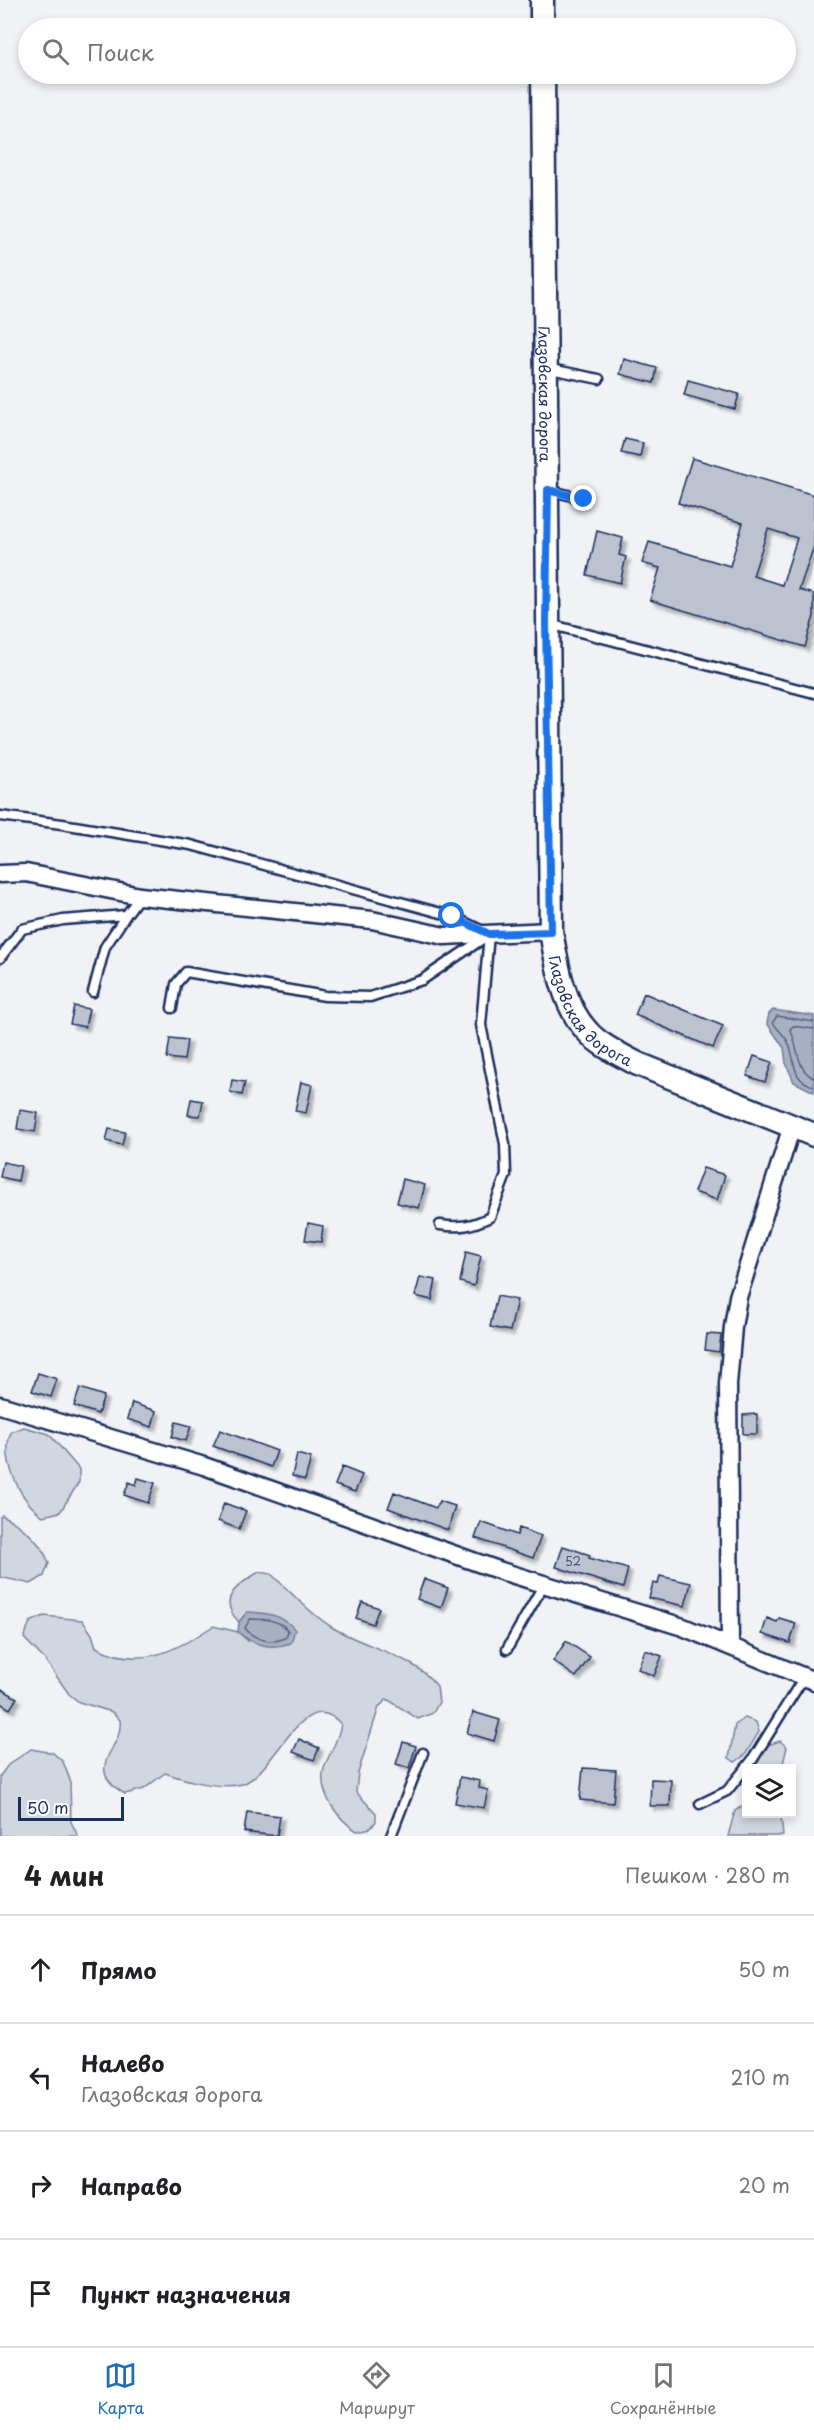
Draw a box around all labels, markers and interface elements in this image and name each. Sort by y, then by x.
search box [18,18,796,84]
icon: search [39,35,72,68]
text: Поиск [87,35,154,68]
street label: Глазовская дорога [534,326,558,463]
route end [570,485,596,511]
route start [438,902,464,928]
street label: Глазовская дорога [544,953,637,1071]
house number: 52 [565,1552,581,1570]
map controls [742,1764,796,1818]
button: layers [742,1764,796,1818]
scale bar [18,1794,124,1822]
text: 50 m [27,1795,68,1819]
text: 4 мин [24,1856,105,1895]
text: Пешком · 280 m [625,1860,790,1890]
icon: ahead [24,1953,57,1986]
text: Прямо [81,1953,156,1986]
text: 50 m [738,1954,790,1984]
text: Налево [81,2046,164,2079]
icon: left [24,2061,57,2094]
text: 210 m [731,2062,790,2092]
text: Глазовская дорога [81,2079,263,2109]
icon: right [24,2169,57,2202]
text: Направо [81,2169,182,2202]
text: 20 m [738,2170,790,2200]
icon: arrive [24,2277,57,2310]
text: Пункт назначения [81,2277,291,2310]
tab: Карта [97,2359,144,2419]
tab: Маршрут [339,2359,415,2419]
tab: Сохранённые [610,2359,717,2419]

